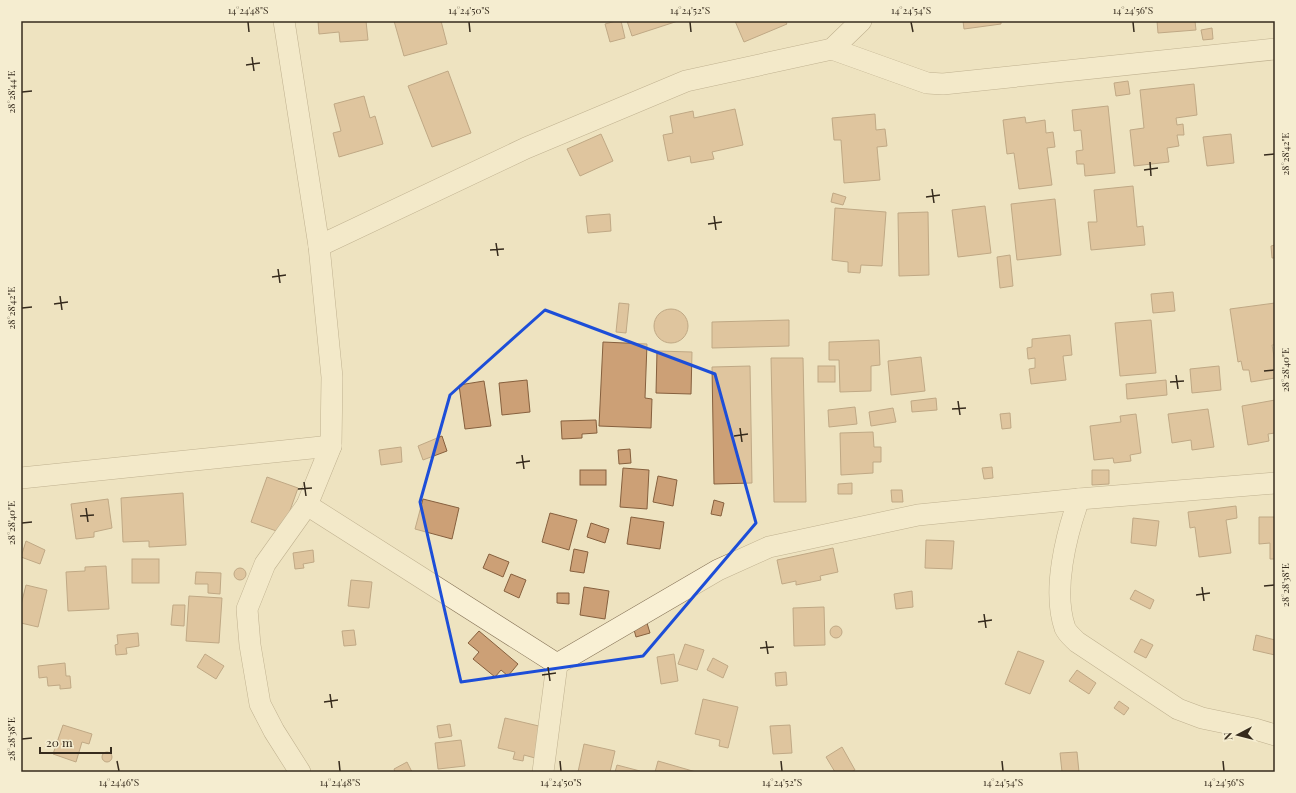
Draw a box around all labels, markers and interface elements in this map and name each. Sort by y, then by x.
text: 14°24'48"S [228,3,268,17]
text: 14°24'50"S [448,3,490,17]
text: 14°24'52"S [670,3,710,17]
text: 14°24'54"S [891,3,931,17]
text: 14°24'56"S [1113,3,1153,17]
text: 28°28'44"E [4,71,18,113]
text: 28°28'42"E [1278,133,1292,175]
text: 28°28'42"E [4,287,18,329]
text: 28°28'40"E [1278,348,1292,392]
text: 28°28'40"E [4,501,18,545]
text: 28°28'38"E [1278,563,1292,607]
north arrow [1218,715,1258,755]
text: 28°28'38"E [4,717,18,761]
scale bar [40,729,111,755]
text: N [1220,731,1236,741]
text: 20 m [46,734,73,750]
text: 14°24'46"S [99,775,139,789]
text: 14°24'48"S [320,775,360,789]
text: 14°24'50"S [540,775,582,789]
text: 14°24'52"S [762,775,802,789]
text: 14°24'54"S [983,775,1023,789]
text: 14°24'56"S [1204,775,1244,789]

